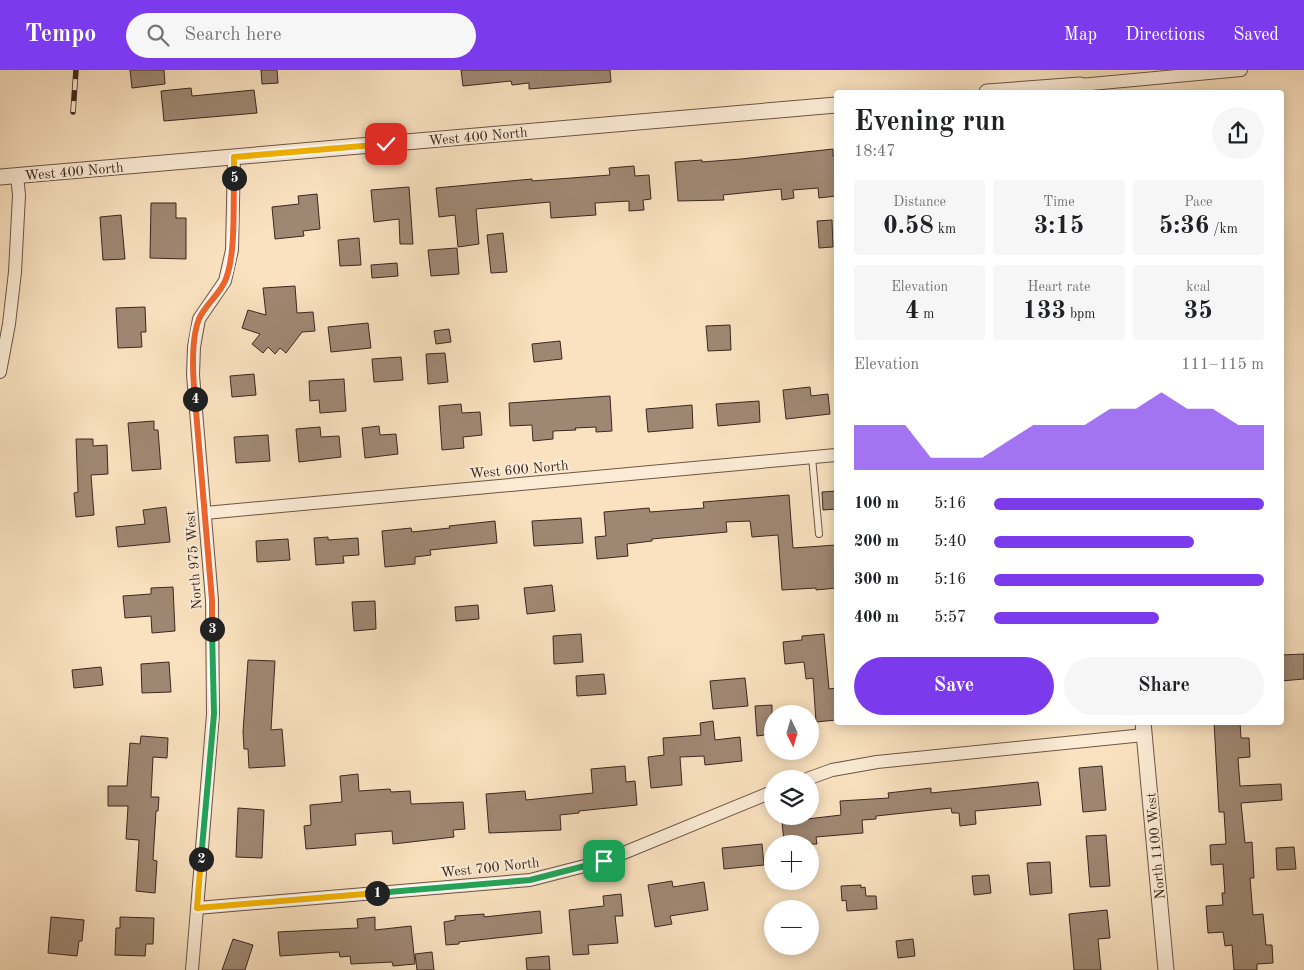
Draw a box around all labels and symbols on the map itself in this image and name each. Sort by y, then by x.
pin [365,123,407,165]
street label: West 400 North [428,126,528,148]
street label: West 400 North [24,161,124,183]
pin: 5 [222,166,246,190]
pin: 4 [182,386,208,412]
street label: West 600 North [469,459,569,481]
street label: North 975 West [184,510,204,610]
pin: 3 [200,616,224,642]
north arrow [764,705,819,760]
street label: North 1100 West [1144,792,1168,900]
pin [583,840,625,882]
pin: 2 [188,846,214,872]
street label: West 700 North [440,856,541,880]
pin: 1 [364,880,390,906]

